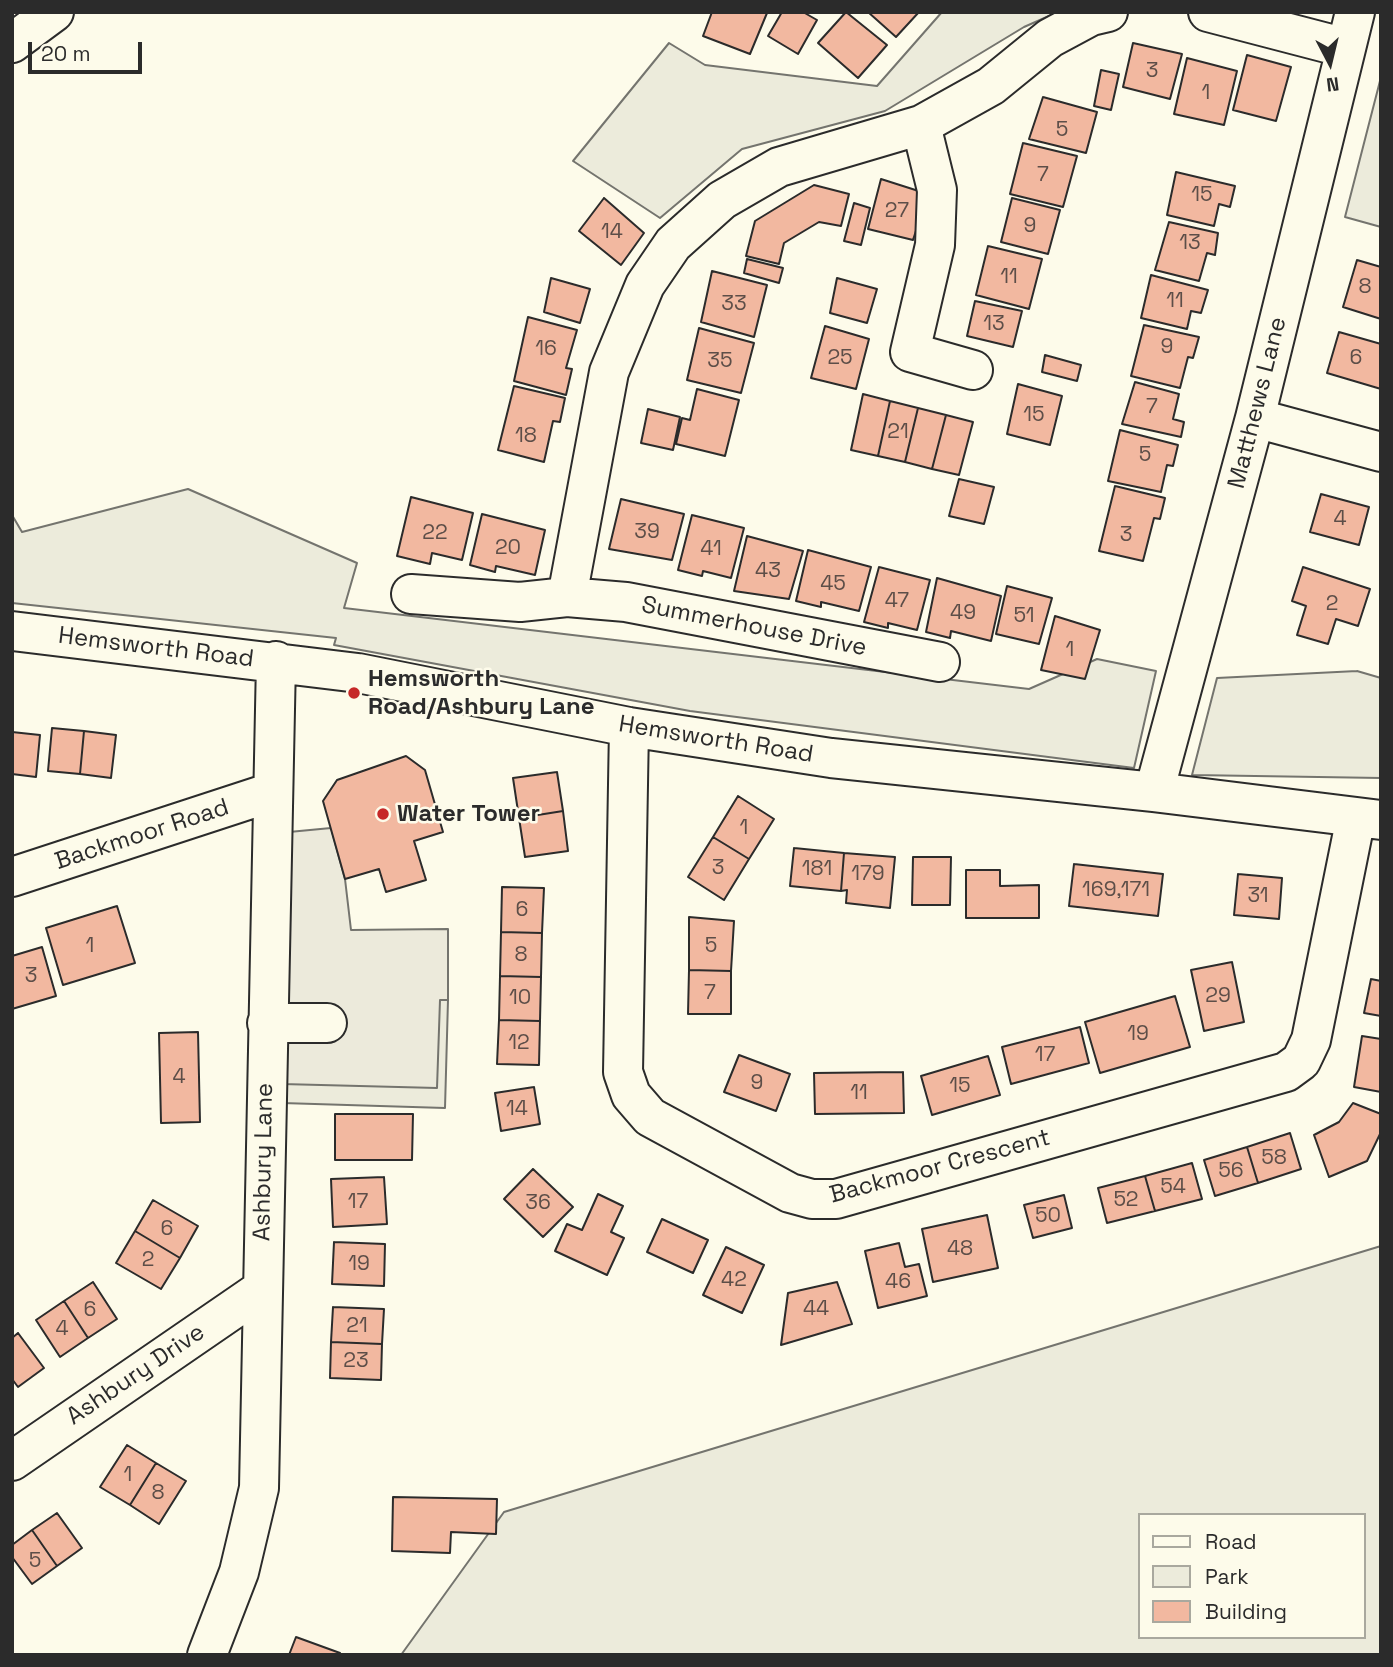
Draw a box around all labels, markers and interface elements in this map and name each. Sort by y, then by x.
scale bar [32,28,145,72]
north arrow [1295,28,1365,98]
text: 20 m [41,40,91,67]
house number: 3 [1146,58,1158,84]
text: N [1325,71,1340,98]
house number: 1 [1202,80,1210,106]
house number: 5 [1056,117,1068,143]
house number: 7 [1037,162,1049,188]
house number: 15 [1191,182,1213,208]
house number: 27 [885,198,909,224]
house number: 9 [1024,213,1036,239]
house number: 14 [601,219,623,245]
house number: 13 [1179,230,1201,256]
house number: 11 [1000,264,1018,290]
house number: 8 [1358,274,1372,300]
house number: 11 [1166,288,1184,314]
house number: 33 [721,291,747,317]
house number: 13 [983,311,1005,337]
street label: Matthews Lane [1223,314,1293,492]
house number: 9 [1161,334,1173,360]
house number: 16 [535,336,557,362]
house number: 25 [827,345,853,371]
house number: 6 [1350,345,1362,371]
house number: 35 [707,348,733,374]
house number: 7 [1146,394,1158,420]
house number: 15 [1023,402,1045,428]
house number: 21 [887,419,909,445]
house number: 18 [515,423,537,449]
house number: 5 [1139,442,1151,468]
house number: 4 [1333,506,1347,532]
house number: 39 [634,519,660,545]
house number: 22 [422,520,448,546]
house number: 3 [1120,522,1132,548]
house number: 20 [495,535,521,561]
house number: 41 [700,536,722,562]
house number: 43 [755,558,781,584]
house number: 45 [820,571,846,597]
house number: 47 [885,588,909,614]
street label: Summerhouse Drive [639,591,869,663]
house number: 2 [1326,591,1338,617]
house number: 49 [950,600,976,626]
house number: 51 [1013,603,1035,629]
street label: Hemsworth Road [57,622,255,674]
house number: 1 [1066,637,1074,663]
place label: Hemsworth Road/Ashbury Lane [368,665,595,721]
marker: Hemsworth Road/Ashbury Lane [346,685,362,701]
street label: Hemsworth Road [617,710,815,770]
street label: Backmoor Road [51,793,233,877]
place label: Water Tower [397,800,540,828]
marker: Water Tower [375,806,391,822]
house number: 1 [740,815,748,841]
house number: 3 [712,855,724,881]
house number: 181 [802,856,832,882]
house number: 179 [851,861,885,887]
house number: 169,171 [1082,877,1150,903]
house number: 31 [1247,883,1269,909]
house number: 6 [516,897,528,923]
house number: 1 [86,933,94,959]
house number: 5 [705,933,717,959]
house number: 8 [514,942,528,968]
house number: 3 [25,963,37,989]
house number: 7 [704,980,716,1006]
house number: 29 [1205,983,1231,1009]
house number: 10 [509,985,531,1011]
house number: 19 [1127,1021,1149,1047]
house number: 12 [508,1030,530,1056]
house number: 17 [1035,1042,1055,1068]
house number: 4 [172,1064,186,1090]
house number: 9 [751,1070,763,1096]
house number: 15 [949,1073,971,1099]
house number: 11 [850,1080,868,1106]
street label: Ashbury Lane [248,1083,280,1241]
house number: 14 [506,1096,528,1122]
street label: Backmoor Crescent [827,1124,1053,1210]
house number: 58 [1261,1145,1287,1171]
house number: 56 [1218,1158,1244,1184]
house number: 54 [1160,1174,1186,1200]
house number: 52 [1113,1187,1139,1213]
house number: 17 [348,1189,368,1215]
house number: 36 [525,1190,551,1216]
house number: 50 [1035,1203,1061,1229]
house number: 6 [161,1216,173,1242]
house number: 48 [947,1236,973,1262]
house number: 2 [142,1247,154,1273]
house number: 19 [348,1251,370,1277]
house number: 42 [721,1267,747,1293]
house number: 46 [885,1269,911,1295]
house number: 44 [803,1296,829,1322]
house number: 6 [84,1297,96,1323]
house number: 21 [346,1313,368,1339]
house number: 4 [55,1316,69,1342]
street label: Ashbury Drive [62,1318,210,1432]
house number: 23 [343,1348,369,1374]
house number: 1 [124,1462,132,1488]
house number: 8 [151,1480,165,1506]
legend [1138,1513,1365,1639]
text: Road [1205,1528,1257,1555]
house number: 5 [29,1548,41,1574]
text: Park [1205,1563,1249,1590]
text: Building [1205,1598,1287,1625]

